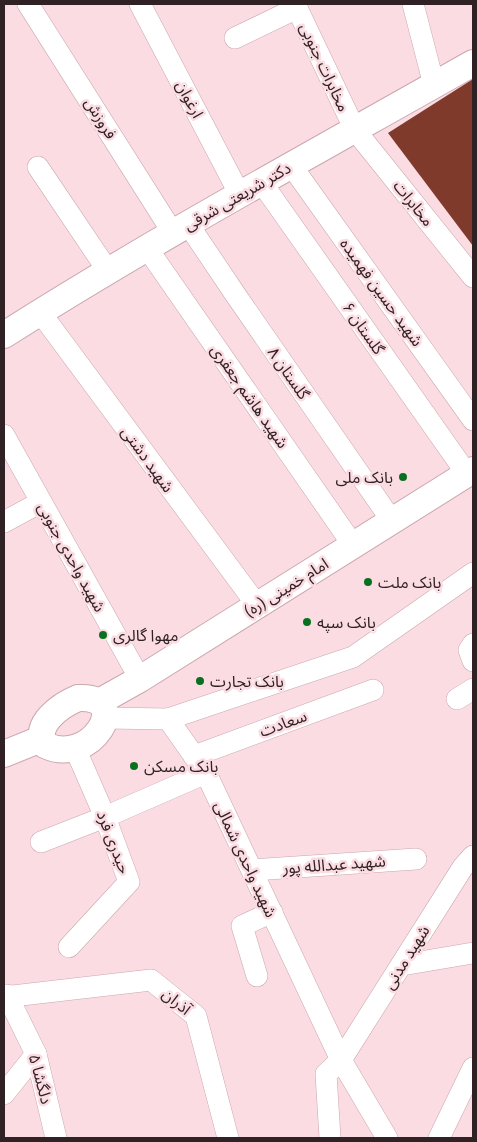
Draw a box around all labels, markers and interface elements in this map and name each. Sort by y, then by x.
street label: مخابرات جنوبی [296,20,353,114]
street label: ارغوان [172,77,207,121]
street label: فروزش [80,94,121,143]
street label: دکتر شریعتی شرقی [180,158,294,235]
street label: مخابرات [389,177,438,230]
street label: شهيد حسین فهمیده [336,235,427,350]
street label: گلستان ۶ [339,299,389,358]
street label: شهيد هاشم جعفری [204,341,292,453]
street label: گلستان ۸ [264,344,314,403]
street label: شهید دشتی [117,423,178,496]
place label: بانک ملی [335,468,393,487]
marker: بانک ملی [397,471,409,483]
street label: شهید واحدی جنوبی [34,499,109,615]
street label: امام خمینی (ره) [241,554,333,623]
place label: بانک ملت [378,573,441,592]
marker: بانک ملت [362,576,374,588]
place label: بانک سپه [317,613,376,633]
marker: بانک سپه [301,616,313,628]
place label: مهوا گالری [113,626,178,645]
marker: مهوا گالری [97,629,109,641]
place label: بانک تجارت [210,672,284,691]
marker: بانک تجارت [194,675,206,687]
street label: سعادت [257,706,309,741]
place label: بانک مسکن [144,757,218,776]
marker: بانک مسکن [128,760,140,772]
street label: شهید واحدی شمالی [210,798,281,920]
street label: حیدری فرد [93,808,134,877]
street label: شهید عبدالله پور [281,851,386,879]
street label: شهيد مدنی [379,922,434,993]
street label: آذران [158,984,196,1020]
street label: دلگشا ۵ [25,1052,56,1106]

